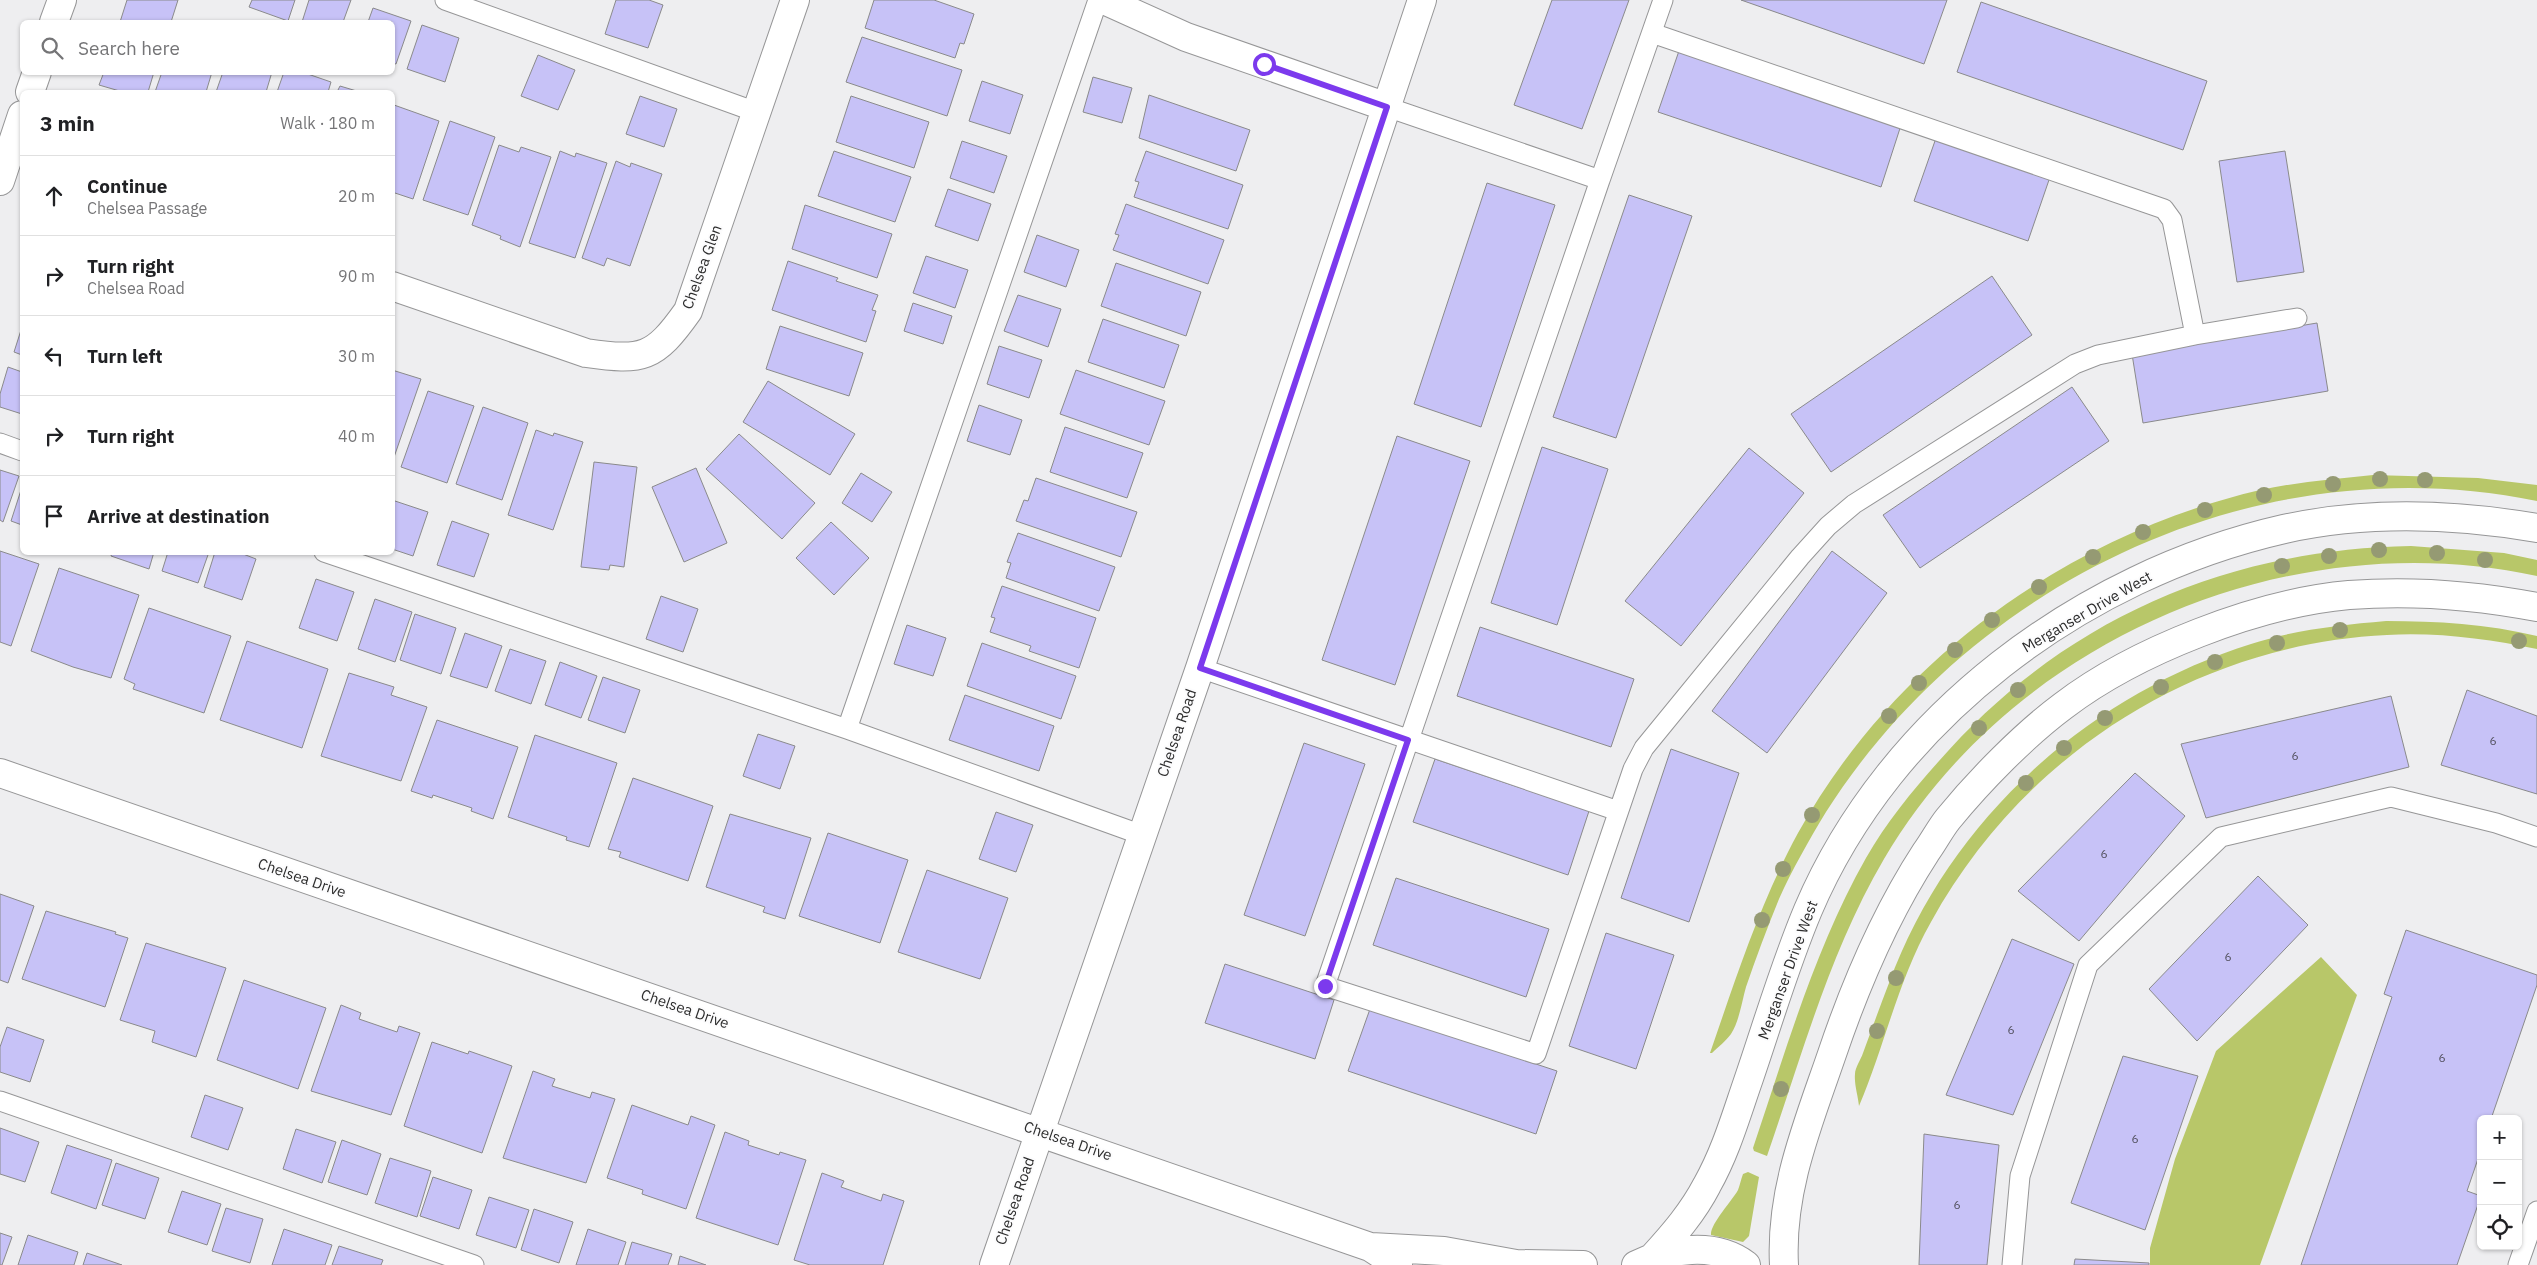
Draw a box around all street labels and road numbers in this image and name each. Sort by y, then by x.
street label: Chelsea Glen [677,222,726,312]
street label: Merganser Drive West [2018,567,2155,656]
street label: Chelsea Road [1153,686,1200,779]
street label: Chelsea Drive [256,854,349,901]
street label: Merganser Drive West [1754,898,1822,1042]
street label: Chelsea Drive [639,985,732,1032]
street label: Chelsea Drive [1022,1117,1115,1164]
street label: Chelsea Road [991,1154,1038,1247]

